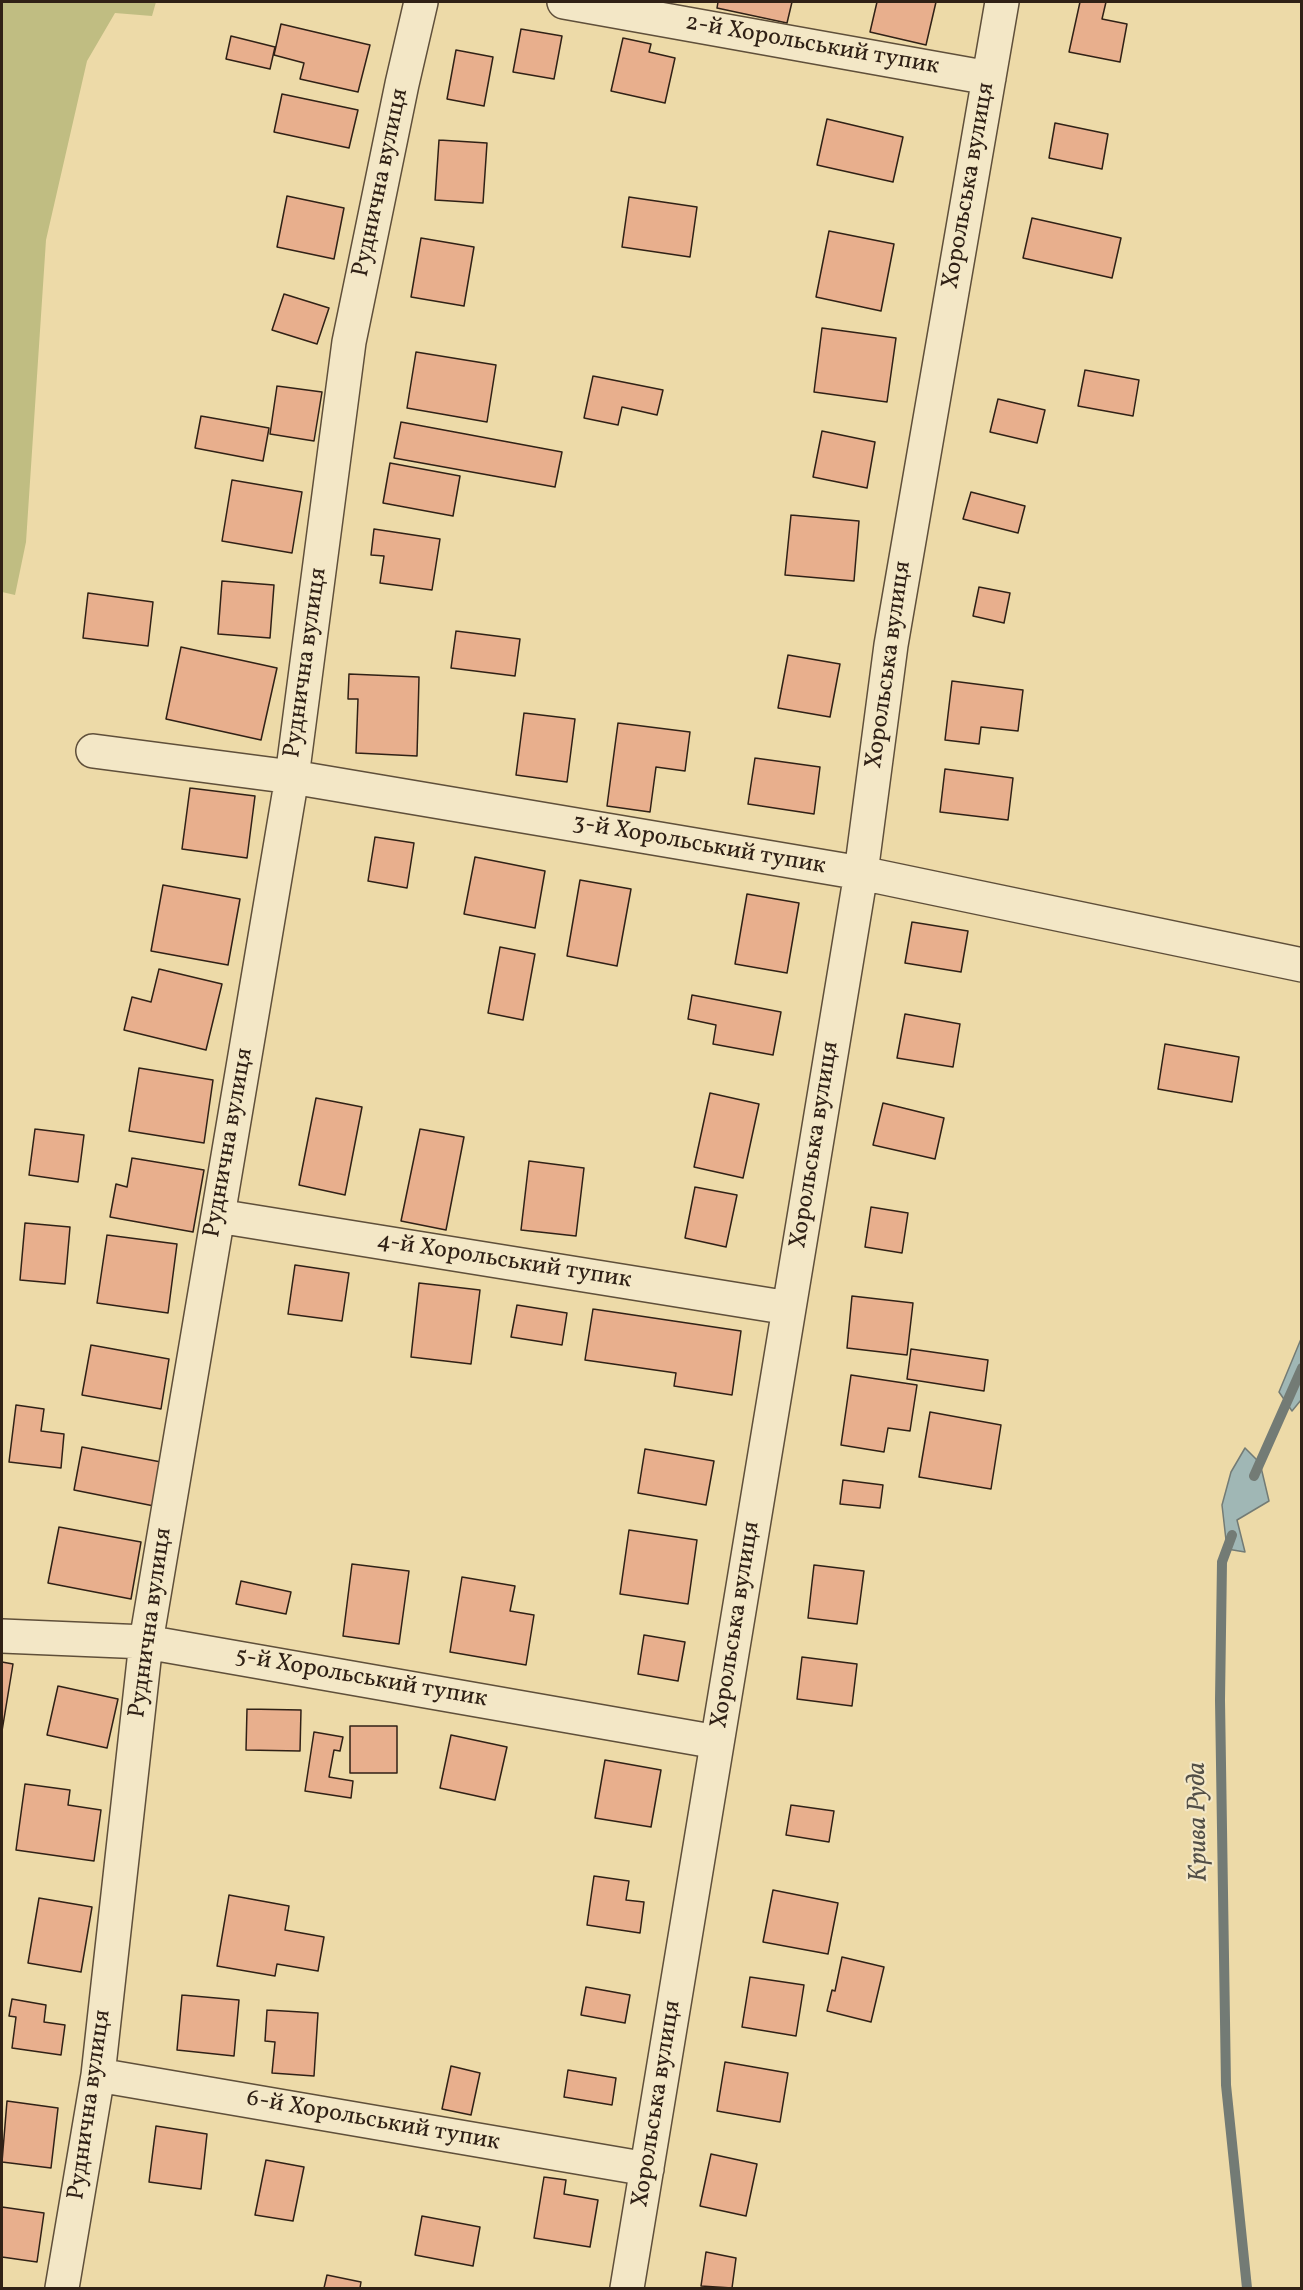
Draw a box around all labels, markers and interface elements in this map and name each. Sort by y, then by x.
street label: 2-й Хорольський тупик [683,10,941,82]
street label: Хорольська вулиця [938,80,1002,292]
street label: Руднична вулиця [348,86,416,280]
street label: Хорольська вулиця [861,559,919,771]
street label: Руднична вулиця [279,566,335,760]
street label: 3-й Хорольський тупик [570,810,828,882]
street label: Хорольська вулиця [785,1039,847,1251]
street label: Руднична вулиця [199,1046,261,1240]
street label: 4-й Хорольський тупик [375,1228,633,1296]
street label: Хорольська вулиця [706,1519,768,1731]
street label: Руднична вулиця [124,1526,180,1720]
street label: 5-й Хорольський тупик [233,1643,489,1715]
water label: Крива Руда [1183,1762,1217,1882]
street label: Хорольська вулиця [627,1998,689,2210]
street label: Руднична вулиця [63,2008,119,2202]
street label: 6-й Хорольський тупик [244,2086,502,2158]

